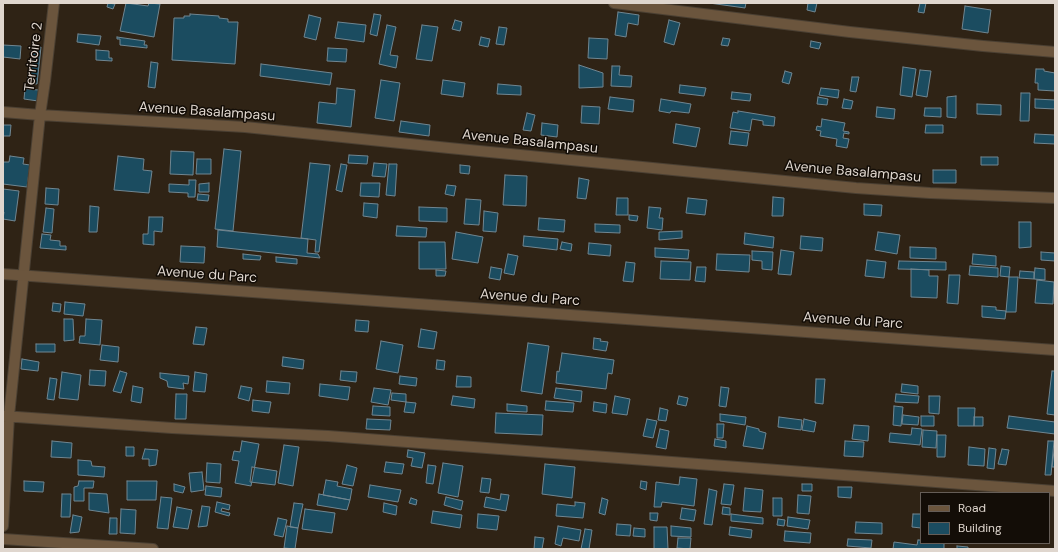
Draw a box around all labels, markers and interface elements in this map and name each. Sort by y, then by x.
street label: Territoire 2 [21,21,47,93]
street label: Avenue Basalampasu [138,99,276,125]
street label: Avenue Basalampasu [461,127,599,157]
street label: Avenue Basalampasu [784,158,922,186]
street label: Avenue du Parc [156,263,258,287]
street label: Avenue du Parc [479,286,581,310]
street label: Avenue du Parc [802,309,904,333]
legend [920,492,1050,544]
text: Road [958,500,986,516]
text: Building [958,520,1002,536]

